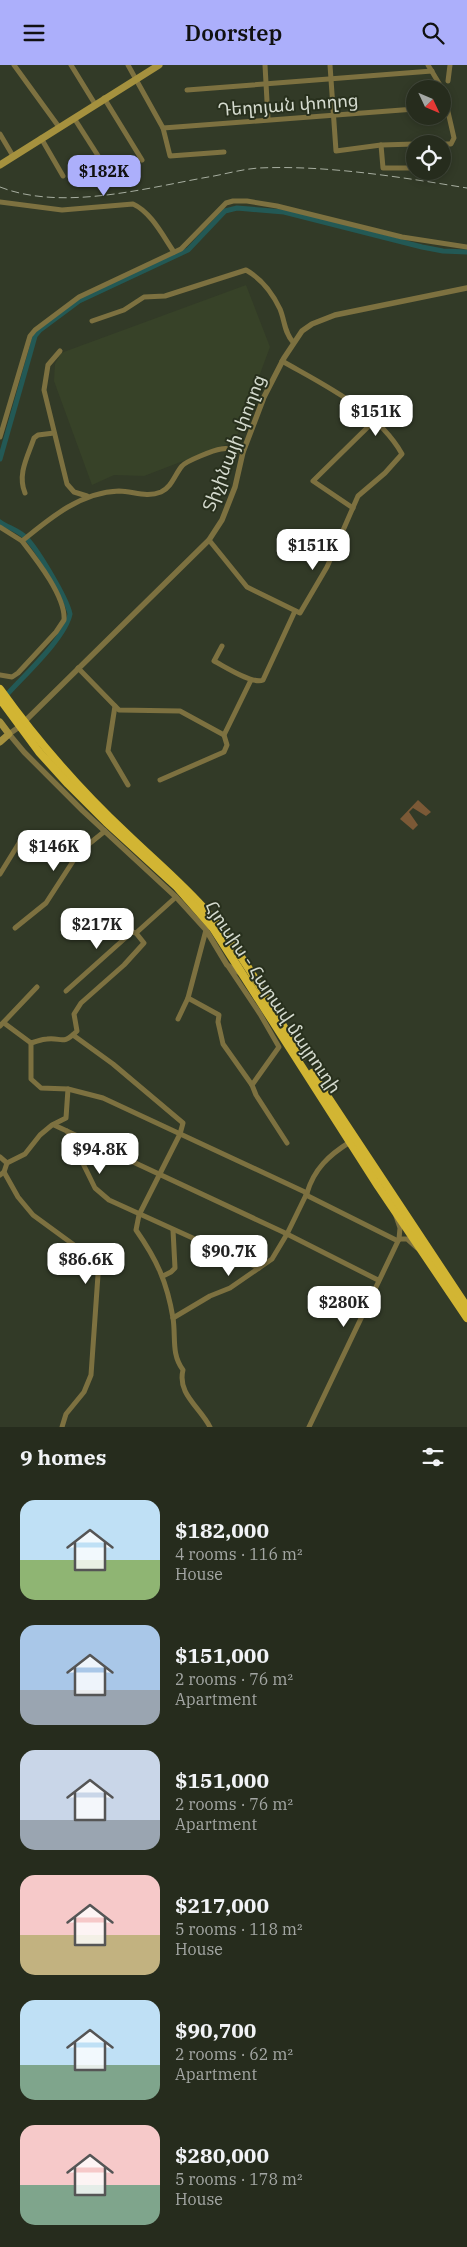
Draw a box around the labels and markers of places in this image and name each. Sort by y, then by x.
pin: $182K [69,155,139,197]
pin: $151K [341,395,411,437]
pin: $151K [278,529,348,571]
pin: $146K [19,829,89,872]
pin: $217K [62,907,132,950]
pin: $94.8K [59,1133,141,1175]
pin: $90.7K [188,1235,270,1277]
pin: $86.6K [45,1243,127,1285]
pin: $280K [309,1285,379,1328]

